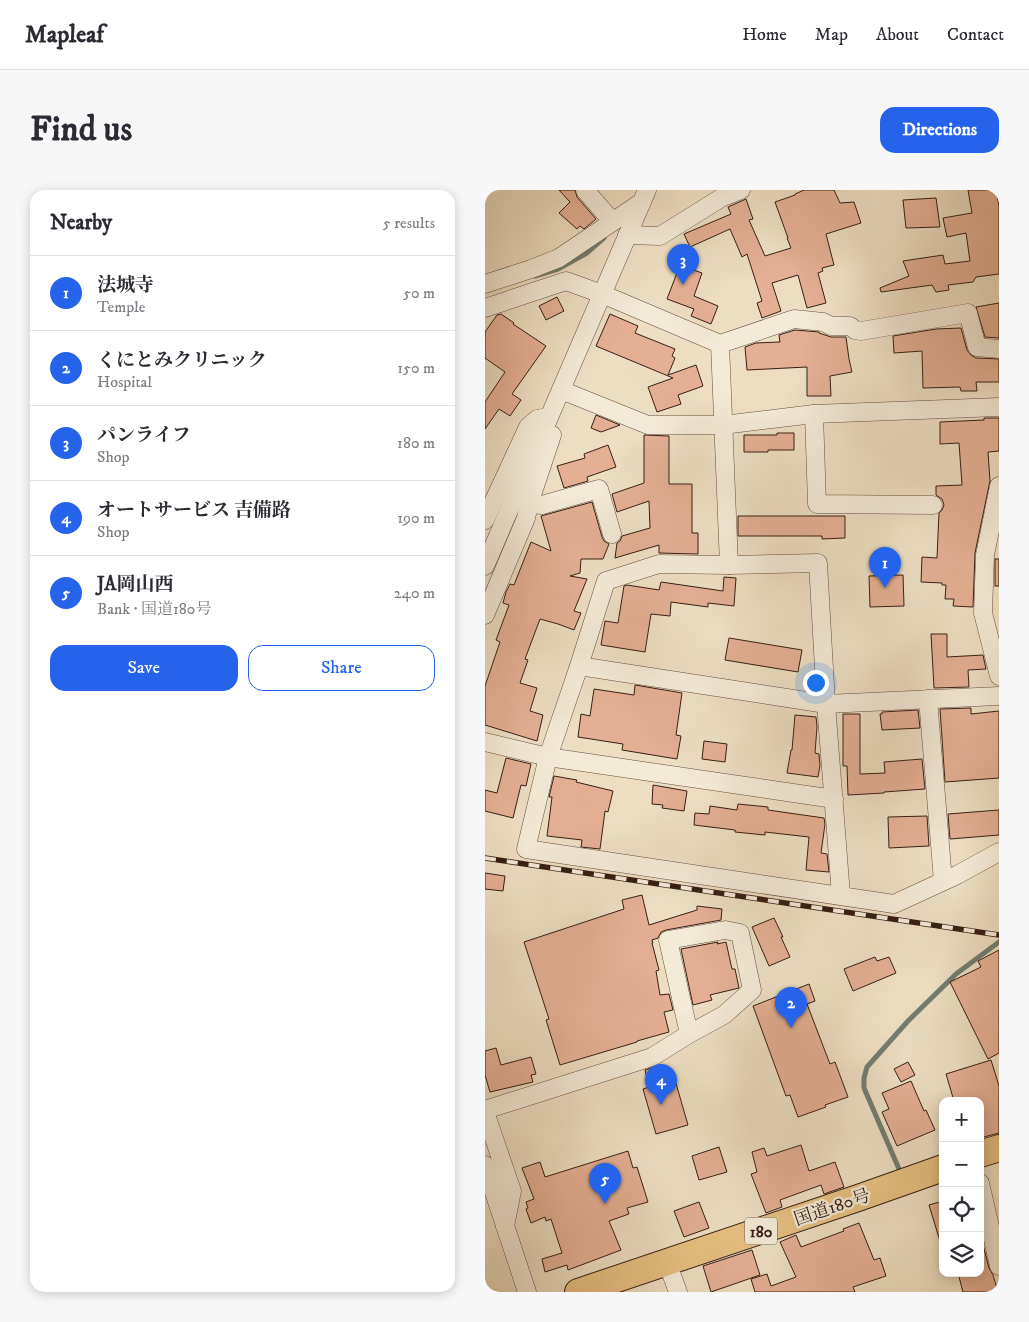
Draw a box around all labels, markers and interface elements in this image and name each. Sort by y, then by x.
text: Mapleaf [25,20,104,50]
text: Home [742,24,787,46]
text: Map [815,24,848,46]
text: About [876,24,919,46]
text: Contact [947,24,1004,46]
button: Directions [880,107,999,153]
text: Find us [30,108,132,152]
text: Nearby [50,210,112,236]
text: 5 results [383,213,435,233]
pin: 3 [667,244,699,285]
text: 法城寺 [97,274,154,297]
text: 1 [63,283,69,303]
text: 50 m [403,283,435,303]
text: Temple [97,297,145,317]
text: くにとみクリニック [97,349,267,372]
text: 2 [62,358,70,378]
text: 150 m [397,358,435,378]
text: Hospital [97,372,152,392]
text: パンライフ [97,424,191,447]
text: 3 [63,433,69,453]
text: 180 m [397,433,435,453]
text: Shop [97,447,130,467]
text: オートサービス 吉備路 [97,499,291,522]
text: 4 [61,508,71,528]
text: 190 m [397,508,435,528]
text: Shop [97,522,130,542]
pin: 1 [869,547,901,588]
text: JA岡山西 [97,573,173,596]
text: 5 [62,583,70,603]
text: 240 m [394,583,435,603]
text: Bank · 国道180号 [97,599,211,619]
button: Save [50,645,238,691]
button: Share [248,645,435,691]
your location [803,670,829,696]
pin: 2 [775,987,807,1028]
pin: 4 [645,1064,677,1105]
map controls [939,1097,984,1277]
button: + [939,1097,984,1142]
button: − [939,1142,984,1187]
pin: 5 [589,1163,621,1204]
street label: 国道180号 [791,1185,873,1231]
button: locate [939,1187,984,1232]
road number: 180 [745,1218,777,1244]
button: layers [939,1232,984,1277]

